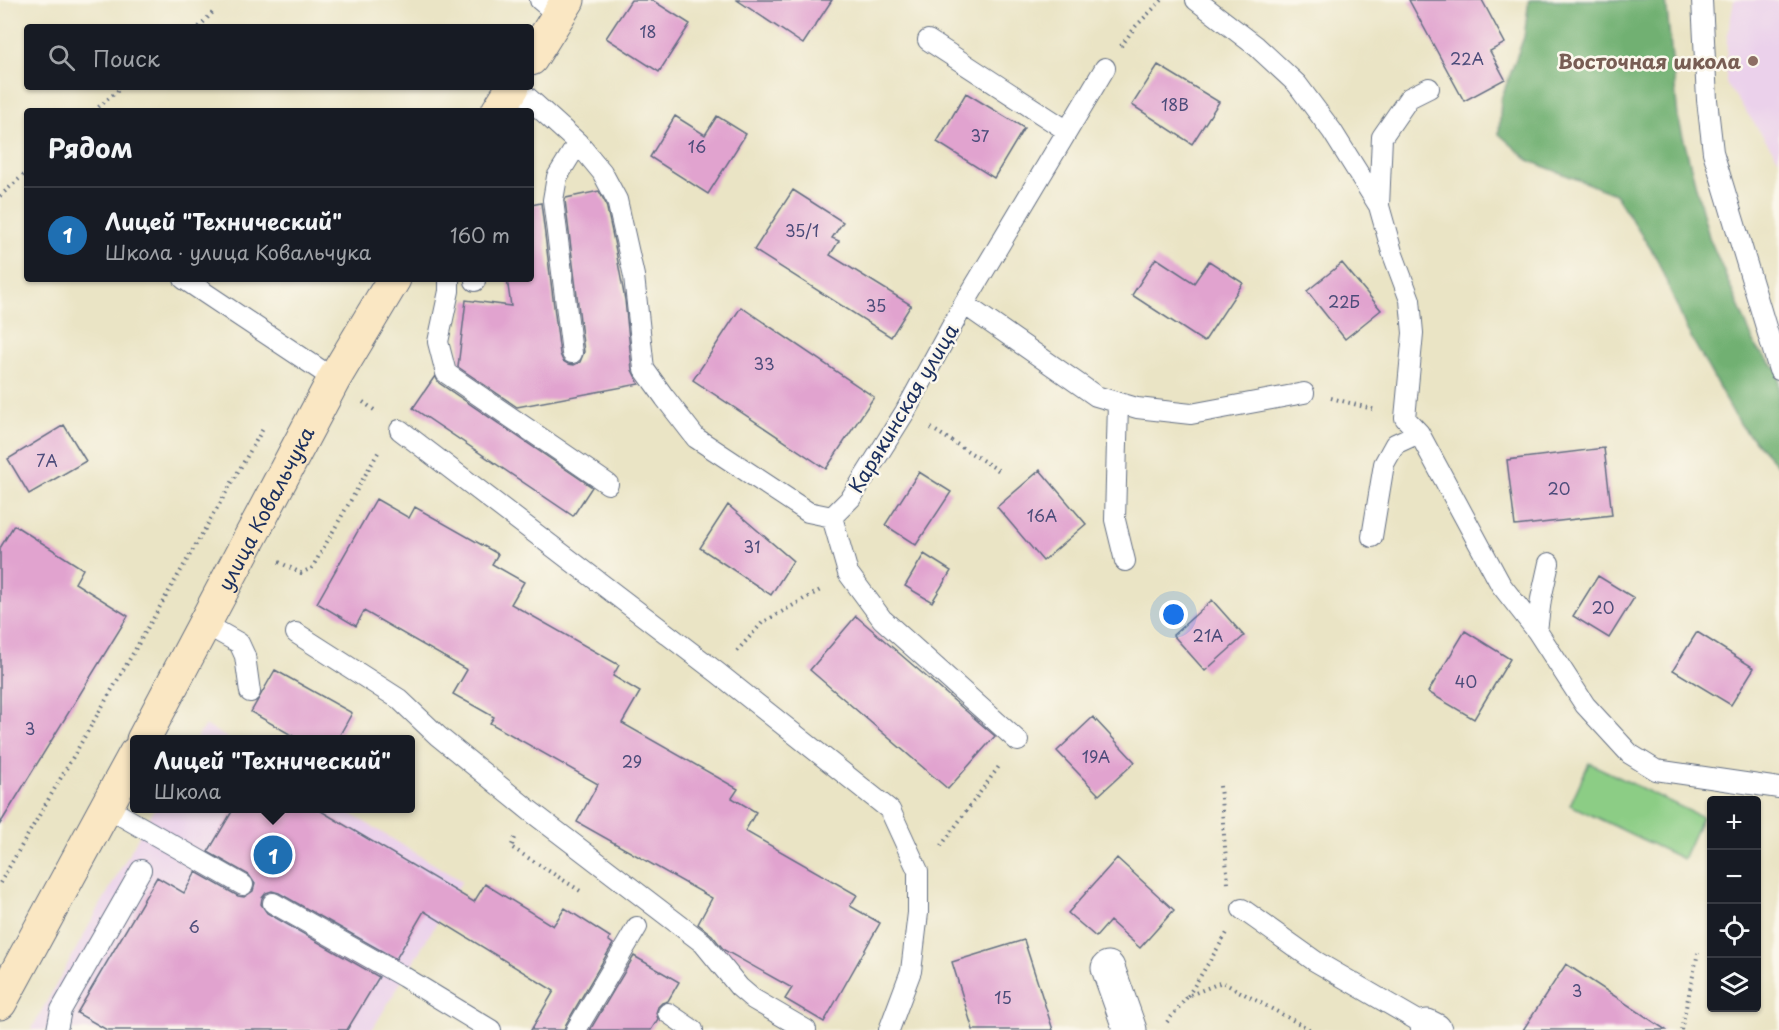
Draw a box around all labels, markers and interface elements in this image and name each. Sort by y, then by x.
house number: 18 [639,19,657,43]
search box [24,24,534,90]
icon: search [45,41,78,74]
text: Поиск [93,41,160,74]
house number: 22А [1450,46,1484,70]
place label: Восточная школа [1558,46,1741,76]
marker: Восточная школа [1746,54,1760,68]
house number: 18В [1161,92,1189,116]
house number: 37 [971,123,990,147]
text: Рядом [48,128,133,167]
house number: 16 [688,134,706,158]
text: Лицей "Технический" [105,204,342,237]
house number: 35/1 [785,218,819,242]
text: 1 [63,220,72,250]
text: 160 m [450,220,510,250]
text: Школа · улица Ковальчука [105,237,371,267]
house number: 22Б [1328,289,1360,313]
house number: 35 [866,293,886,317]
street label: Карякинская улица [840,317,966,498]
house number: 33 [753,351,775,375]
street label: улица Ковальчука [210,421,322,596]
house number: 7А [36,448,58,472]
house number: 20 [1548,476,1570,500]
house number: 16А [1027,503,1057,527]
house number: 31 [744,534,760,558]
house number: 20 [1592,595,1614,619]
your location [1159,600,1188,629]
house number: 21А [1193,623,1223,647]
house number: 40 [1455,669,1477,693]
house number: 3 [25,716,35,740]
popup [130,735,415,813]
text: Лицей "Технический" [154,743,391,776]
house number: 19А [1082,744,1110,768]
house number: 29 [622,749,642,773]
text: Школа [154,776,221,806]
map controls [1707,796,1761,1012]
button: + [1707,796,1761,850]
pin: 1 [254,832,292,878]
button: − [1707,850,1761,904]
button: locate [1707,904,1761,958]
house number: 6 [188,914,200,938]
button: layers [1707,958,1761,1012]
house number: 3 [1572,978,1582,1002]
house number: 15 [994,985,1012,1009]

